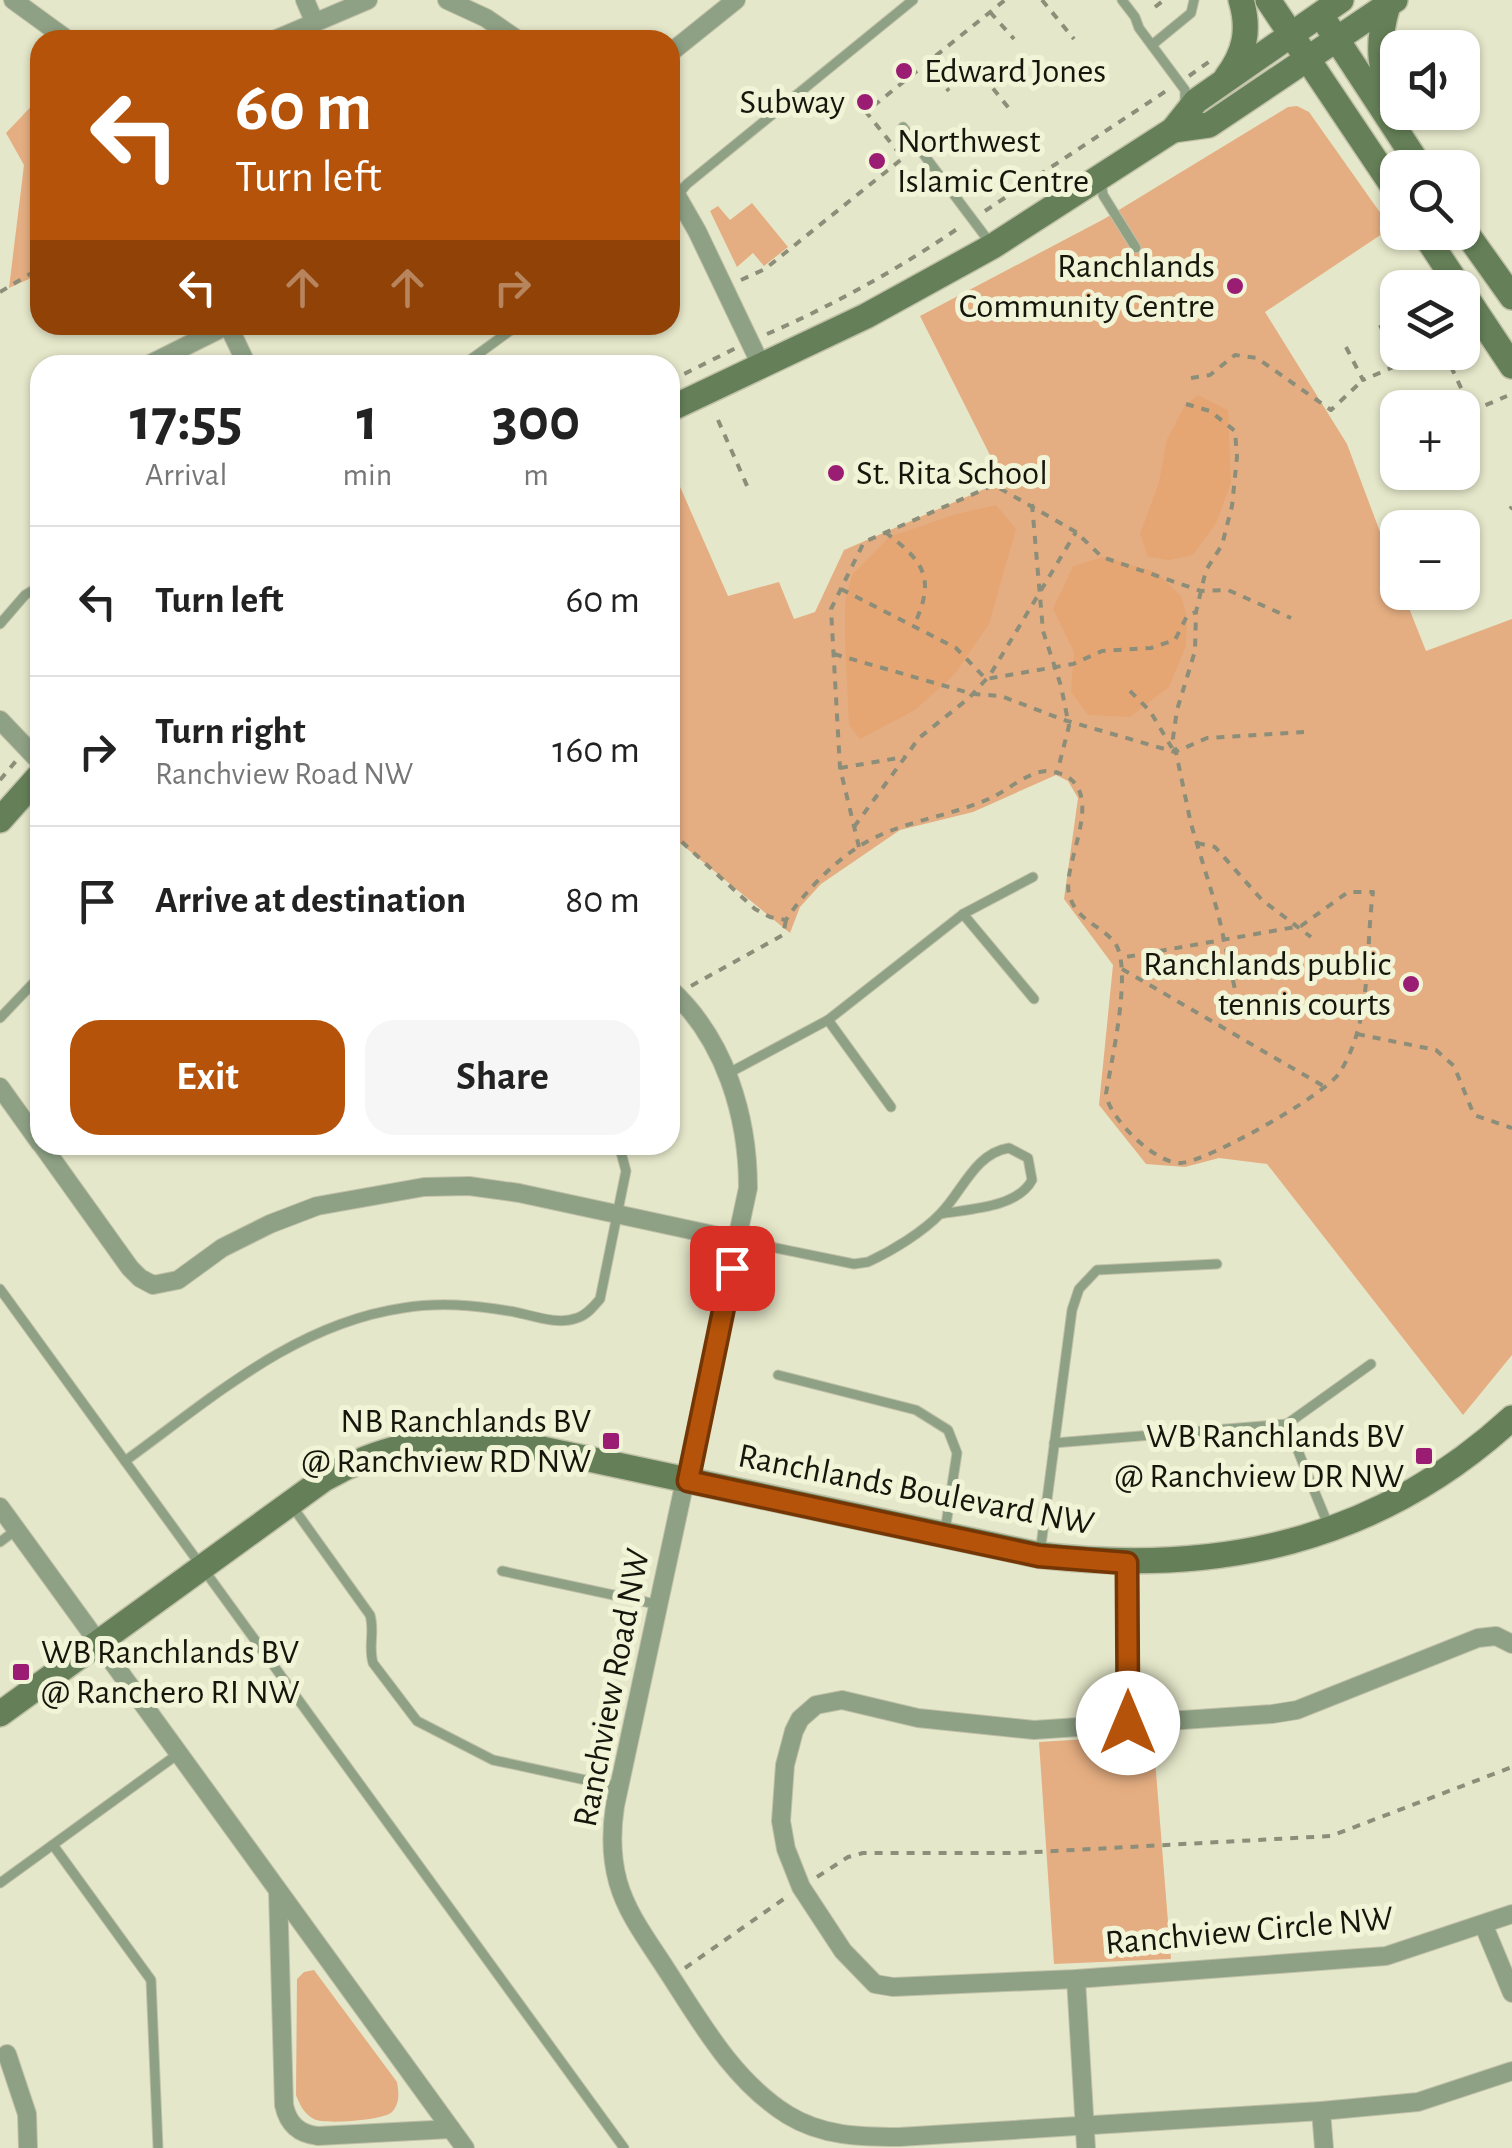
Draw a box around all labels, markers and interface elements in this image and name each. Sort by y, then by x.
map controls [1380,30,1480,610]
button: sound [1380,30,1480,130]
place label: Edward Jones [924,54,1106,89]
marker: Edward Jones [893,60,915,82]
icon: left [70,70,200,200]
text: 60 m [235,73,372,143]
place label: Subway [739,85,845,120]
marker: Subway [854,91,876,113]
place label: Northwest Islamic Centre [897,124,1089,199]
marker: Northwest Islamic Centre [866,150,888,172]
button: search [1380,150,1480,250]
text: Turn left [235,155,382,200]
place label: Ranchlands Community Centre [959,249,1215,324]
icon: left [170,260,225,315]
icon: ahead [275,260,330,315]
icon: ahead [380,260,435,315]
icon: right [485,260,540,315]
button: layers [1380,270,1480,370]
marker: Ranchlands Community Centre [1224,275,1246,297]
button: + [1380,390,1480,490]
text: 17:55 [130,391,243,451]
text: 1 [357,391,378,451]
text: 300 [492,391,580,451]
place label: St. Rita School [856,456,1048,491]
text: Arrival [145,459,227,491]
text: min [342,459,392,491]
text: m [523,459,549,491]
marker: St. Rita School [825,462,847,484]
button: − [1380,510,1480,610]
icon: left [70,574,125,629]
text: Turn left [155,582,283,620]
text: 60 m [565,582,640,620]
text: Turn right [155,713,305,751]
icon: right [70,724,125,779]
text: 160 m [552,732,640,770]
text: Ranchview Road NW [155,758,413,790]
icon: arrive [70,874,125,929]
text: Arrive at destination [155,882,466,920]
text: 80 m [565,882,640,920]
place label: Ranchlands public tennis courts [1143,947,1391,1022]
marker: Ranchlands public tennis courts [1400,973,1422,995]
button: Exit [70,1020,345,1135]
button: Share [365,1020,640,1135]
pin [690,1226,775,1311]
icon: arrive [705,1241,760,1296]
place label: NB Ranchlands BV @ Ranchview RD NW [302,1404,591,1479]
place label: WB Ranchlands BV @ Ranchview DR NW [1115,1419,1404,1494]
marker: NB Ranchlands BV @ Ranchview RD NW [600,1430,622,1452]
street label: Ranchlands Boulevard NW [735,1438,1097,1542]
marker: WB Ranchlands BV @ Ranchview DR NW [1413,1445,1435,1467]
street label: Ranchview Road NW [568,1546,656,1830]
place label: WB Ranchlands BV @ Ranchero RI NW [41,1635,299,1710]
marker: WB Ranchlands BV @ Ranchero RI NW [10,1661,32,1683]
position arrow [1076,1671,1180,1775]
street label: Ranchview Circle NW [1104,1901,1394,1961]

